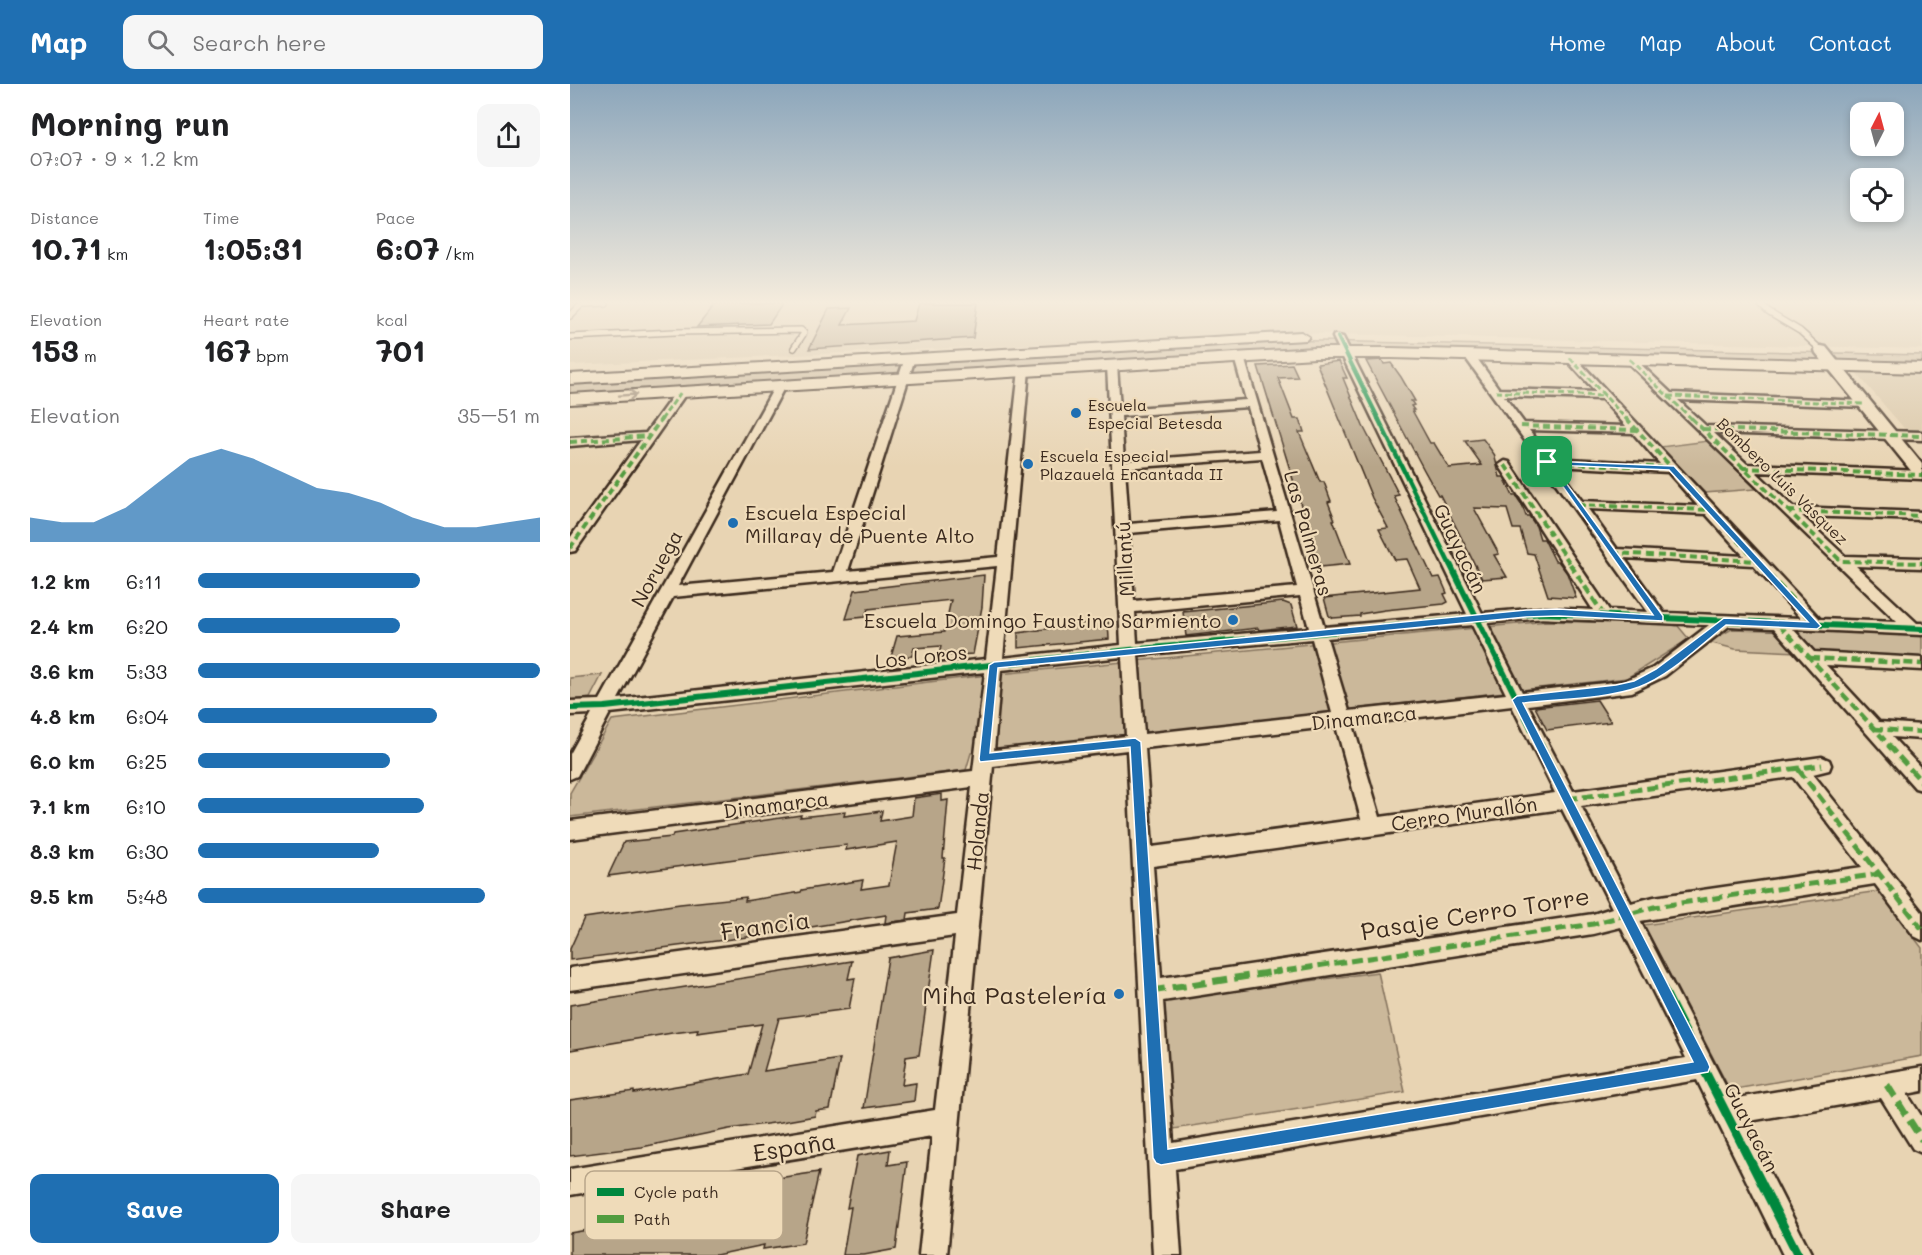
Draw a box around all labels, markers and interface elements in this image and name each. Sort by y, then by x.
search box [123,15,543,69]
text: Map [30,24,87,60]
icon: search [144,26,177,59]
text: Search here [192,28,326,57]
text: Home [1549,29,1606,56]
text: Map [1639,29,1682,56]
text: About [1715,29,1776,56]
text: Contact [1809,29,1892,56]
text: Morning run [30,101,230,144]
north arrow [1850,102,1904,156]
map controls [1850,102,1904,222]
button: share [477,104,540,167]
text: 07:07 · 9 × 1.2 km [30,145,199,171]
button: locate [1850,168,1904,222]
text: Distance [30,207,99,228]
text: Time [203,207,239,228]
text: Pace [376,207,415,228]
text: 10.71 [30,228,102,268]
text: 1:05:31 [203,228,303,268]
text: 6:07 [376,228,440,268]
text: km [102,243,128,264]
text: /km [440,243,474,264]
text: Elevation [30,309,102,330]
text: Heart rate [203,309,289,330]
text: kcal [376,309,408,330]
text: 153 [30,330,79,370]
text: 167 [203,330,251,370]
text: 701 [376,330,425,370]
text: m [79,345,97,366]
text: bpm [251,345,289,366]
one-way arrow [618,389,638,400]
place label: Escuela Especial Betesda [1088,394,1223,433]
text: Elevation [30,402,120,428]
text: 35–51 m [457,402,540,428]
marker: Escuela Especial Betesda [1069,406,1083,420]
street label: Bombero Luis Vásquez [1713,413,1853,549]
pin [1521,436,1572,487]
place label: Escuela Especial Plazauela Encantada II [1040,445,1223,484]
icon: arrive [1530,445,1563,478]
marker: Escuela Especial Plazauela Encantada II [1021,457,1035,471]
street label: Las Palmeras [1279,467,1339,599]
place label: Escuela Especial Millaray de Puente Alto [745,499,974,548]
street label: Guayacán [1428,499,1494,597]
marker: Escuela Especial Millaray de Puente Alto [726,516,740,530]
street label: Millantú [1109,521,1139,597]
street label: Noruega [624,525,688,611]
text: 1.2 km [30,568,90,594]
text: 6:11 [126,568,162,594]
place label: Escuela Domingo Faustino Sarmiento [864,607,1221,633]
text: 2.4 km [30,613,94,639]
text: 6:20 [126,613,168,639]
marker: Escuela Domingo Faustino Sarmiento [1226,613,1240,627]
street label: Los Loros [874,638,968,674]
text: 3.6 km [30,658,94,684]
text: 5:33 [126,658,167,684]
street label: Dinamarca [1310,699,1418,735]
text: 4.8 km [30,703,95,729]
text: 6:04 [126,703,168,729]
text: 6.0 km [30,748,95,774]
text: 6:25 [126,748,167,774]
street label: Dinamarca [722,785,830,823]
street label: Holanda [960,790,994,872]
street label: Cerro Murallón [1389,790,1539,836]
text: 7.1 km [30,793,90,819]
text: 6:10 [126,793,166,819]
text: 8.3 km [30,838,94,864]
text: 6:30 [126,838,168,864]
street label: Pasaje Cerro Torre [1358,880,1592,946]
text: 9.5 km [30,883,94,909]
text: 5:48 [126,883,168,909]
street label: Francia [718,903,812,947]
place label: Miha Pastelería [922,979,1107,1010]
marker: Miha Pastelería [1112,987,1126,1001]
street label: Guayacán [1719,1078,1785,1176]
street label: España [750,1124,838,1168]
legend [585,1171,783,1240]
button: Save [30,1174,279,1243]
button: Share [291,1174,540,1243]
text: Cycle path [634,1181,718,1202]
text: Path [634,1208,670,1229]

